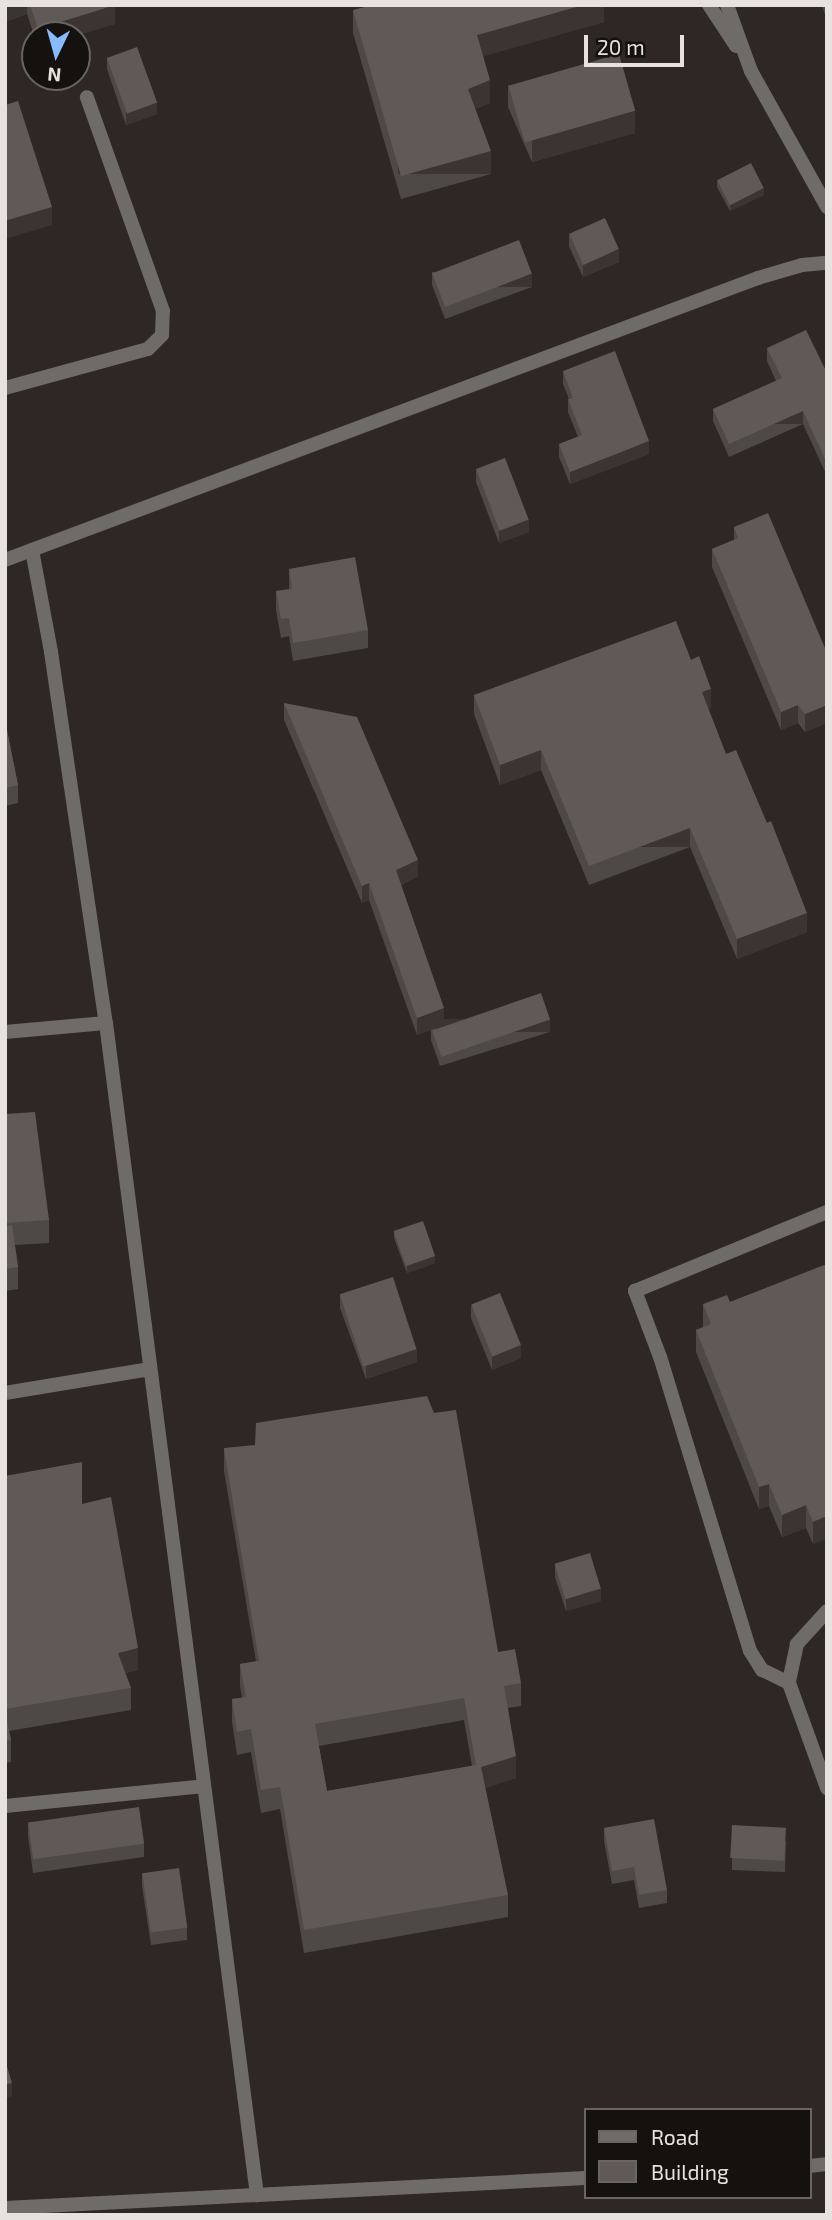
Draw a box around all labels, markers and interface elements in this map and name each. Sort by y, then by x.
north arrow [21,21,91,91]
scale bar [587,21,687,65]
text: 20 m [597,34,645,59]
text: N [46,63,62,87]
legend [584,2108,811,2199]
text: Road [651,2124,699,2149]
text: Building [651,2159,729,2184]

